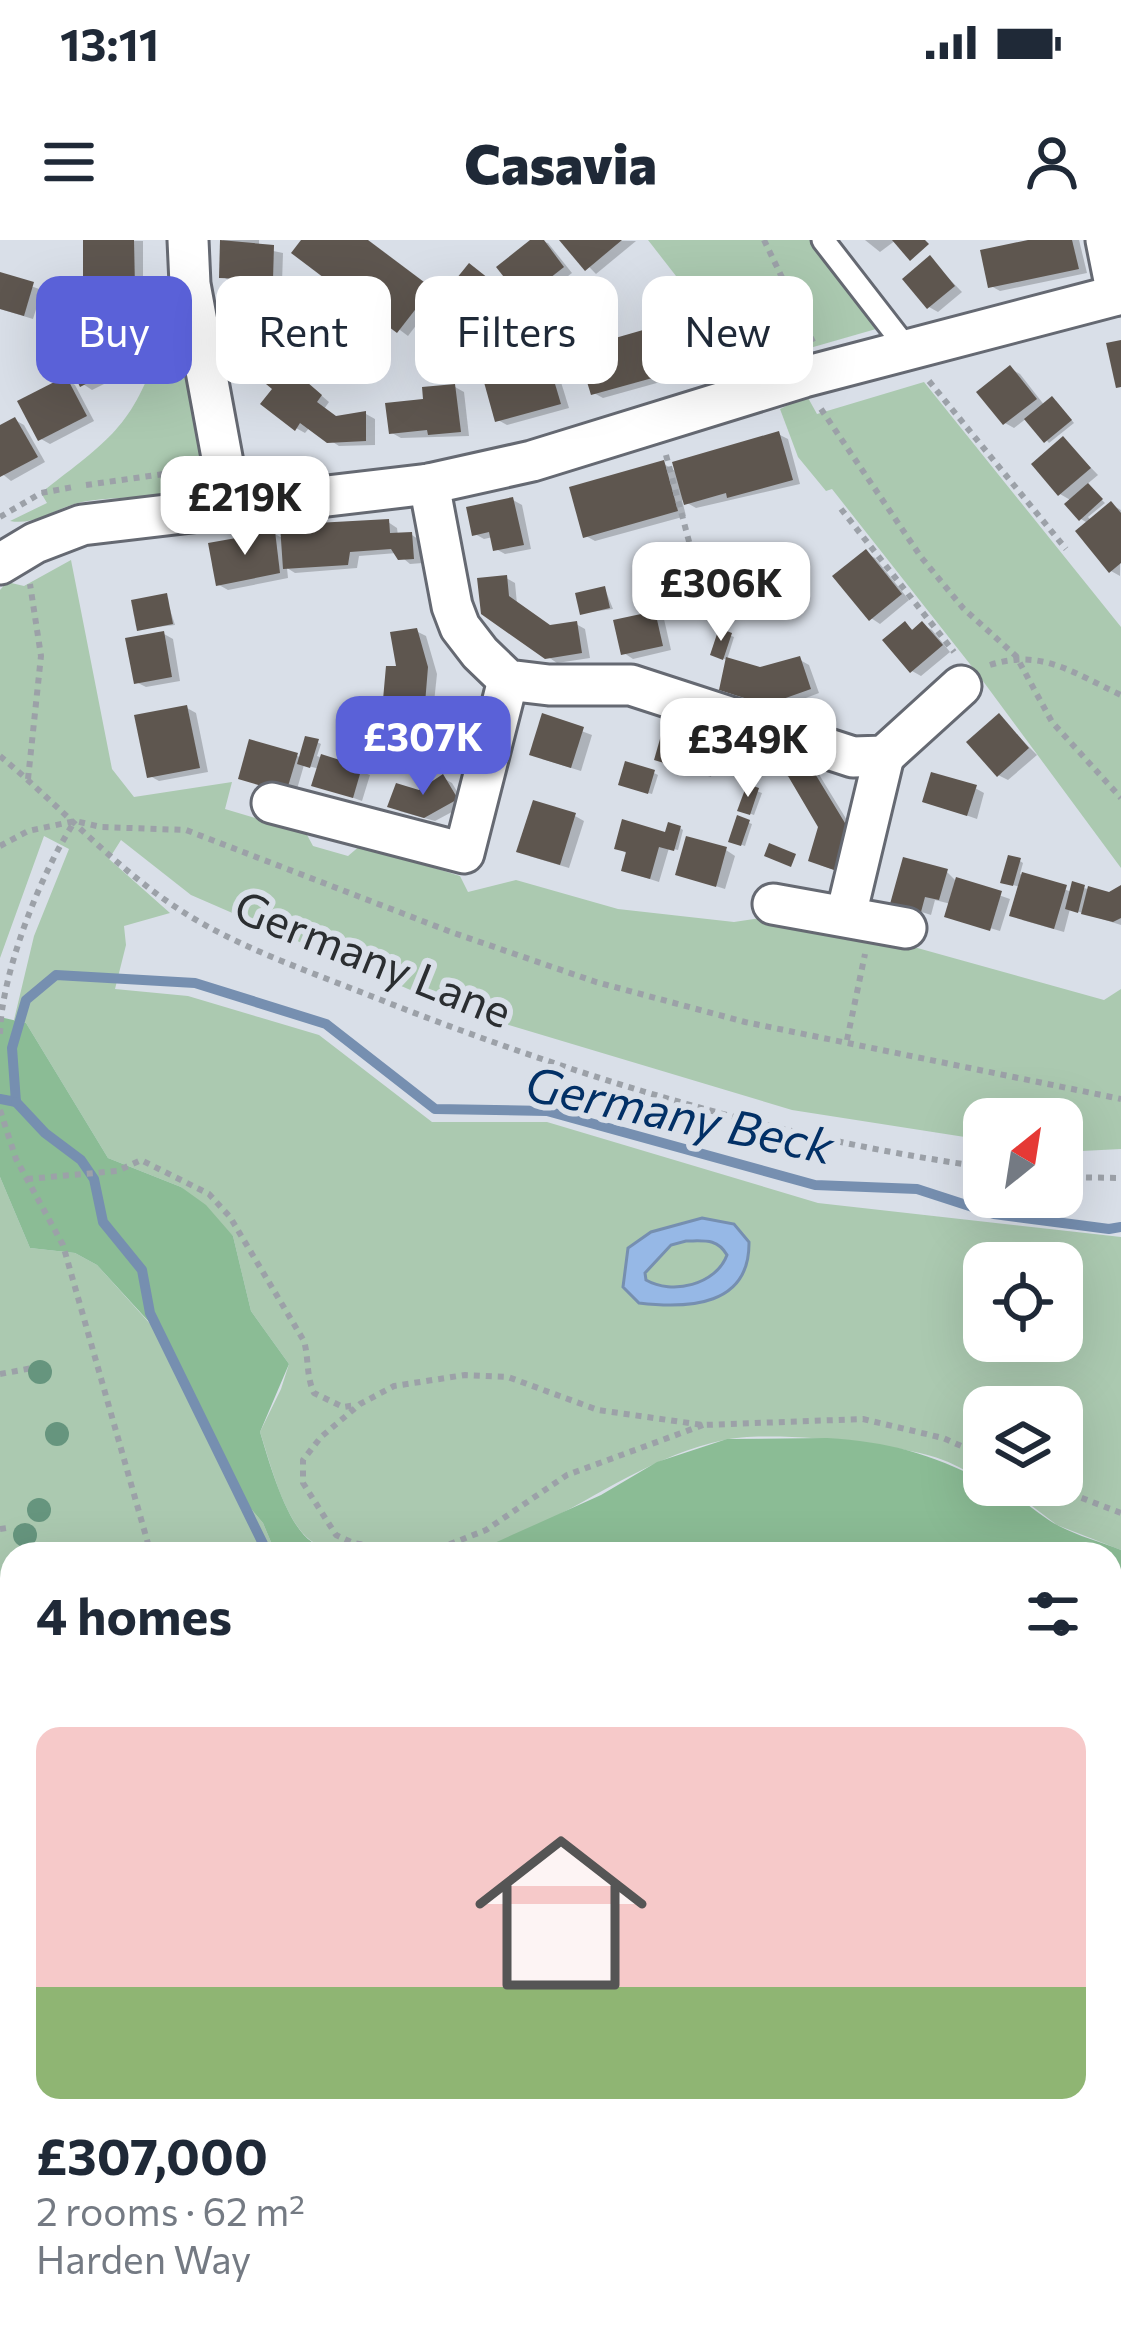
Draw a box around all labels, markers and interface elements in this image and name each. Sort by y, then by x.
text: 13:11 [60,15,159,70]
icon: menu [36,129,102,195]
text: Casavia [464,129,657,195]
icon: person [1019,129,1085,195]
chip: Buy [36,276,192,384]
chip: Rent [216,276,391,384]
chip: Filters [415,276,618,384]
chip: New [642,276,813,384]
pin: £219K [161,456,329,558]
text: £219K [188,471,302,519]
pin: £306K [637,542,805,644]
text: £306K [659,557,783,605]
pin: £307K [339,696,507,798]
pin: £349K [664,698,832,800]
text: £307K [363,711,483,759]
text: £349K [687,713,809,761]
street label: Germany Lane [228,877,520,1037]
water label: Germany Beck [521,1052,840,1175]
north arrow [963,1098,1083,1218]
map controls [963,1098,1083,1506]
button: locate [963,1242,1083,1362]
button: layers [963,1386,1083,1506]
icon: filters [1020,1581,1086,1647]
text: 4 homes [36,1583,232,1646]
icon: home [453,1805,669,2021]
text: £307,000 [36,2123,268,2186]
text: 2 rooms · 62 m² [36,2186,305,2234]
text: Harden Way [36,2234,251,2282]

